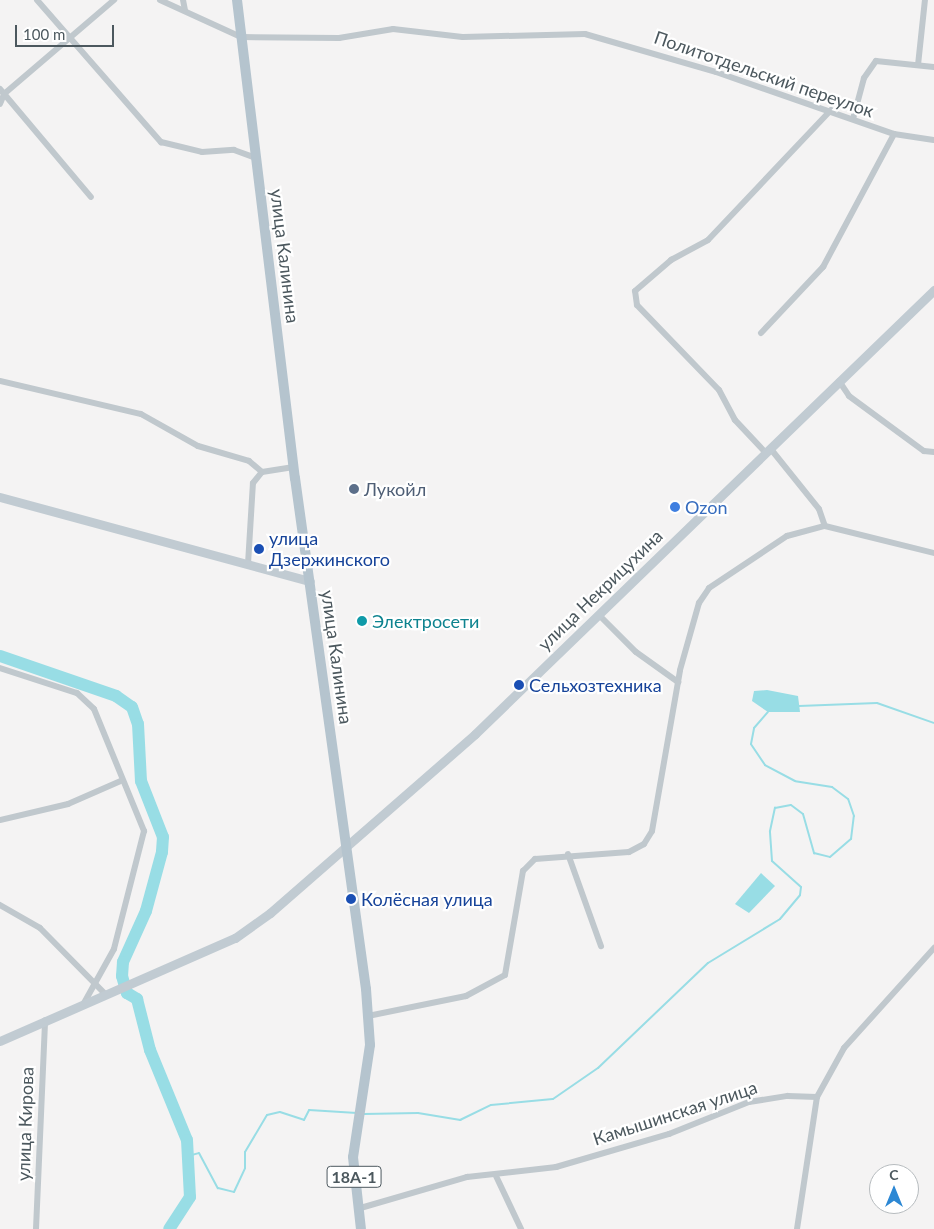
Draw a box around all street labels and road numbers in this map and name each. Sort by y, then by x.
street label: Политотдельский переулок [651,26,877,122]
street label: улица Калинина [266,188,304,324]
street label: улица Некрицухина [533,525,667,655]
street label: улица Калинина [317,589,357,725]
street label: улица Кирова [12,1067,38,1181]
street label: Камышинская улица [590,1076,760,1150]
road number: 18А-1 [326,1164,382,1190]

